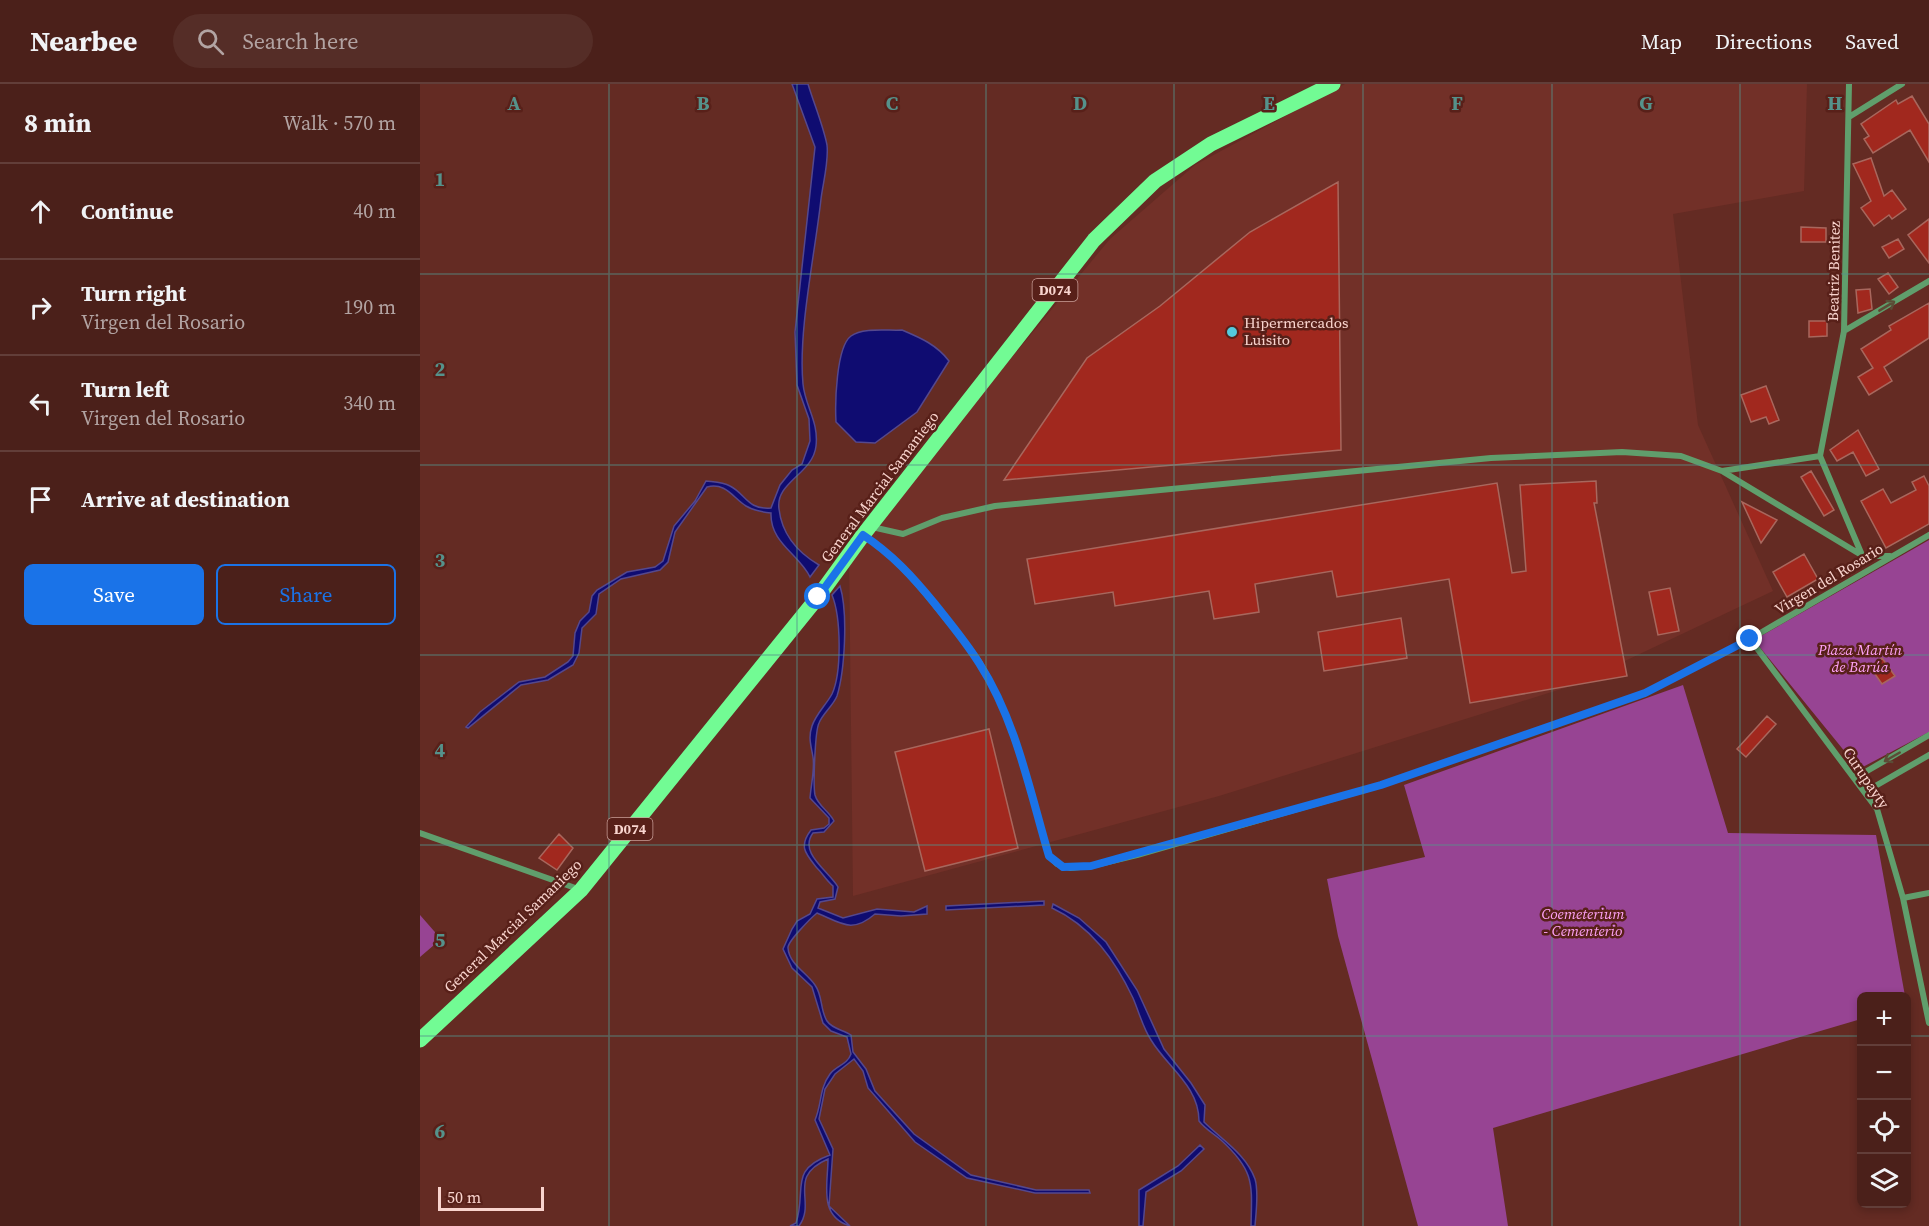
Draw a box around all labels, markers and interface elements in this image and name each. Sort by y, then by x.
search box [173,14,593,68]
text: Nearbee [30,22,137,60]
icon: search [194,25,227,58]
text: Search here [242,26,358,56]
text: Map [1641,27,1682,56]
text: Directions [1715,27,1812,56]
text: Saved [1845,27,1899,56]
text: A [507,89,521,117]
text: B [696,89,710,117]
text: C [886,89,898,117]
text: D [1073,89,1087,117]
text: E [1263,89,1275,117]
text: F [1451,89,1463,117]
text: G [1639,89,1653,117]
text: H [1827,89,1843,117]
text: 8 min [24,105,91,141]
text: Walk · 570 m [283,109,396,137]
text: 1 [435,165,445,193]
icon: ahead [24,195,57,228]
text: Continue [81,196,174,226]
text: 40 m [353,197,396,225]
street label: Beatriz Benitez [1822,220,1845,321]
text: Turn right [81,278,186,308]
road number: D074 [1032,279,1078,301]
icon: right [24,291,57,324]
text: 190 m [343,293,396,321]
one-way arrow [1878,299,1895,311]
text: Virgen del Rosario [81,308,245,336]
place label: Hipermercados Luisito [1244,312,1348,350]
marker: Hipermercados Luisito [1225,325,1239,339]
text: 2 [435,355,446,383]
text: Turn left [81,374,169,404]
icon: left [24,387,57,420]
text: 340 m [343,389,396,417]
text: Virgen del Rosario [81,404,245,432]
street label: General Marcial Samaniego [816,407,943,567]
icon: arrive [24,483,57,516]
text: Arrive at destination [81,484,290,514]
street label: Virgen del Rosario [1771,538,1887,619]
text: 3 [435,546,446,574]
button: Save [24,564,204,625]
button: Share [216,564,396,625]
route start [804,583,830,609]
route end [1736,625,1762,651]
park label: Plaza Martín de Barúa [1817,639,1903,677]
text: 4 [435,736,446,764]
street label: Curupayty [1838,743,1895,813]
one-way arrow [1884,751,1901,763]
road number: D074 [608,818,652,840]
street label: General Marcial Samaniego [439,854,586,997]
park label: Coemeterium - Cementerio [1541,903,1625,941]
text: 5 [435,926,446,954]
map controls [1857,992,1911,1208]
button: + [1857,992,1911,1046]
button: − [1857,1046,1911,1100]
button: locate [1857,1100,1911,1154]
text: 6 [435,1117,446,1145]
button: layers [1857,1154,1911,1208]
scale bar [438,1184,544,1212]
text: 50 m [447,1186,481,1208]

